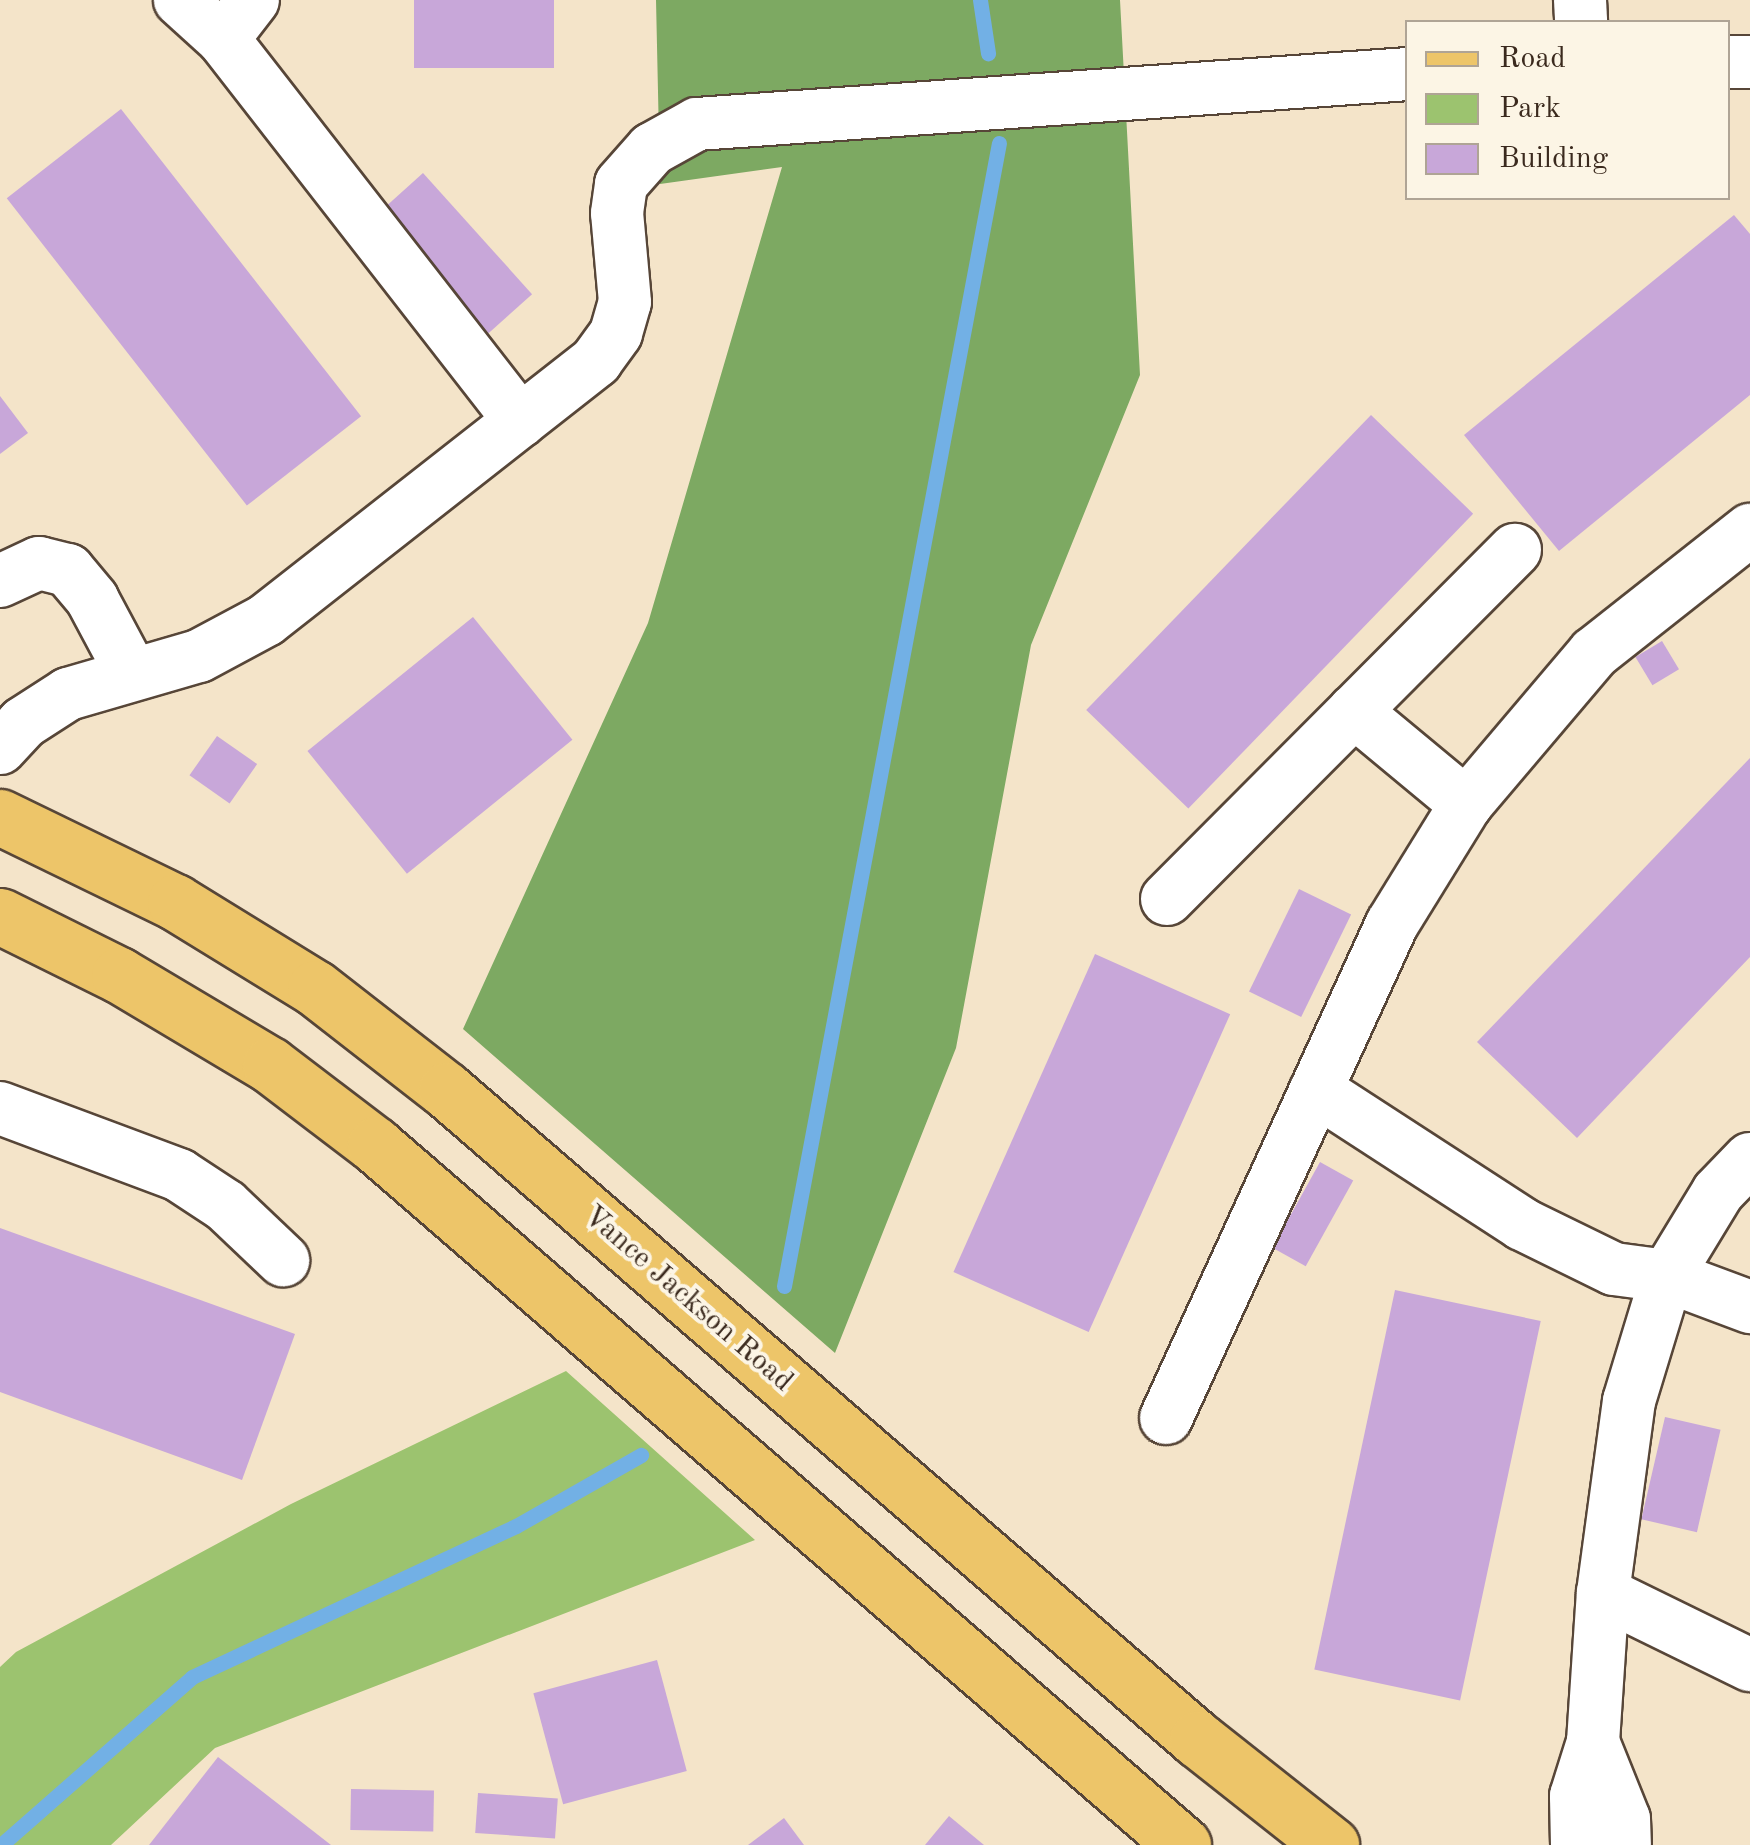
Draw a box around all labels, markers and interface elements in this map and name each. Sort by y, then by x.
legend [1405,20,1730,200]
text: Road [1499,44,1566,74]
text: Park [1499,94,1561,124]
text: Building [1499,144,1608,174]
street label: Vance Jackson Road [576,1198,800,1400]

